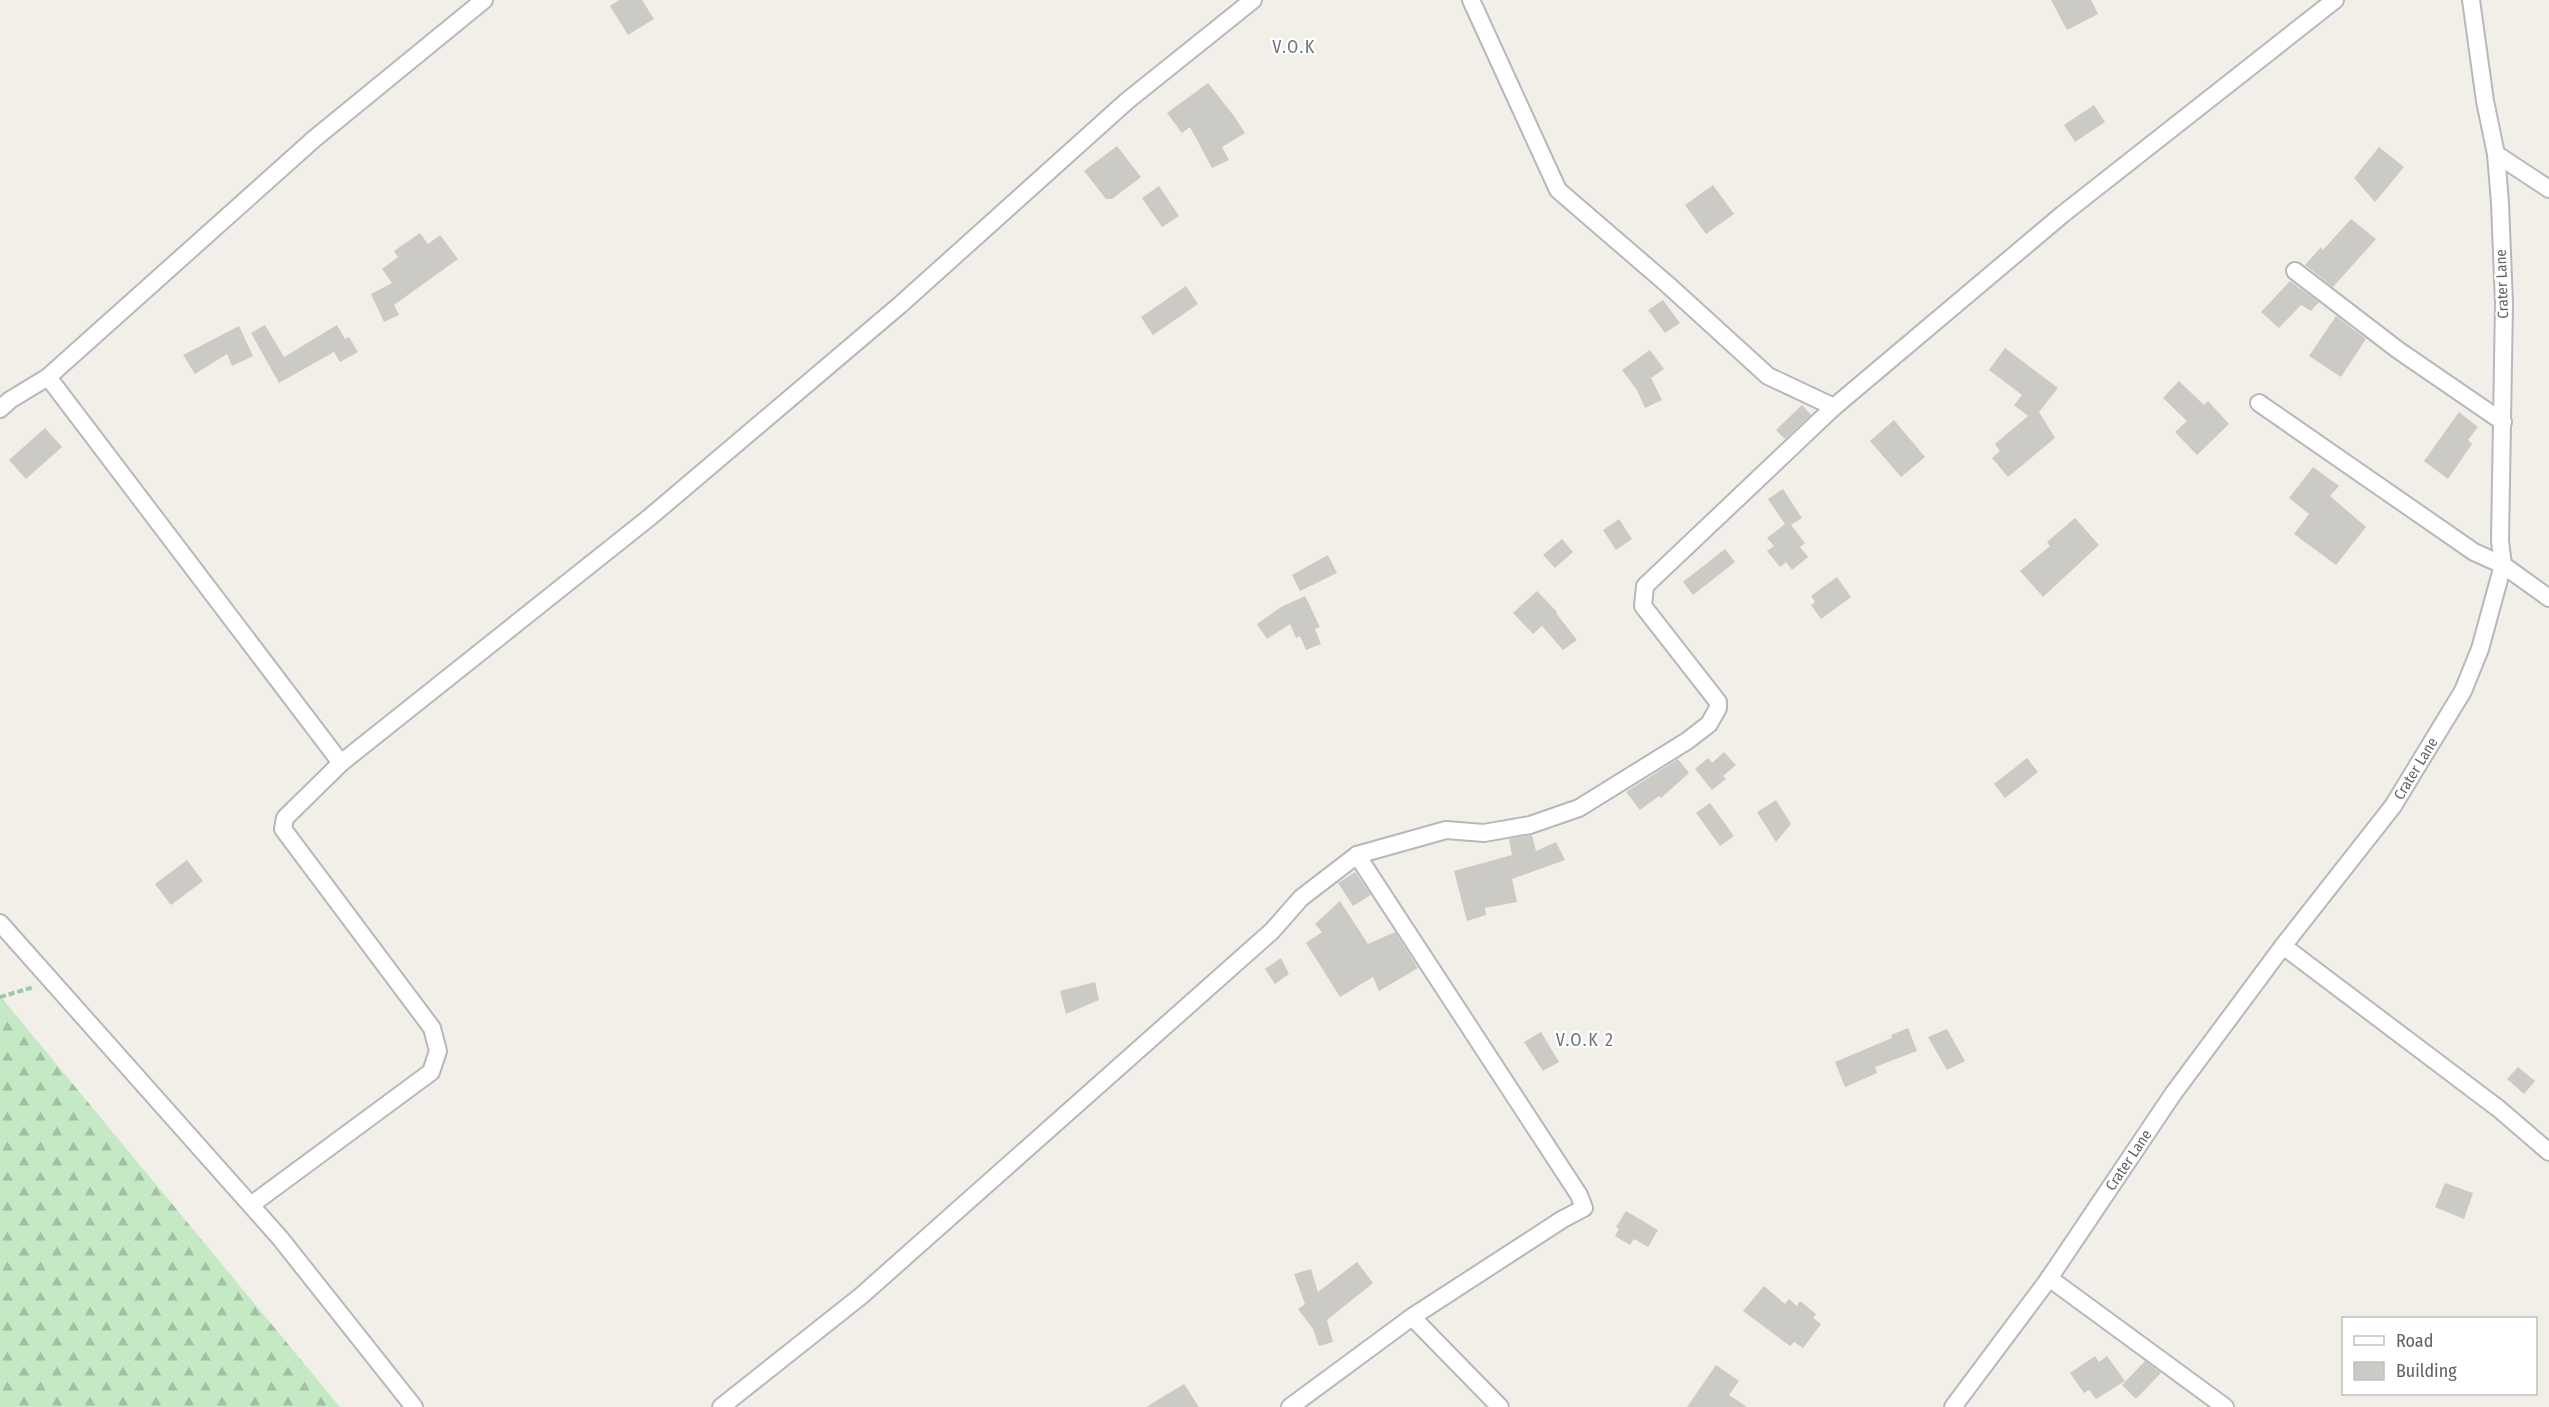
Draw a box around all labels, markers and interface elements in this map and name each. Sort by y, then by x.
district label: V.O.K [1272,36,1316,58]
street label: Crater Lane [2492,249,2512,319]
street label: Crater Lane [2390,734,2442,803]
district label: V.O.K 2 [1556,1029,1614,1051]
street label: Crater Lane [2102,1126,2155,1194]
legend [2342,1317,2537,1395]
text: Road [2396,1330,2433,1352]
text: Building [2396,1360,2457,1382]

